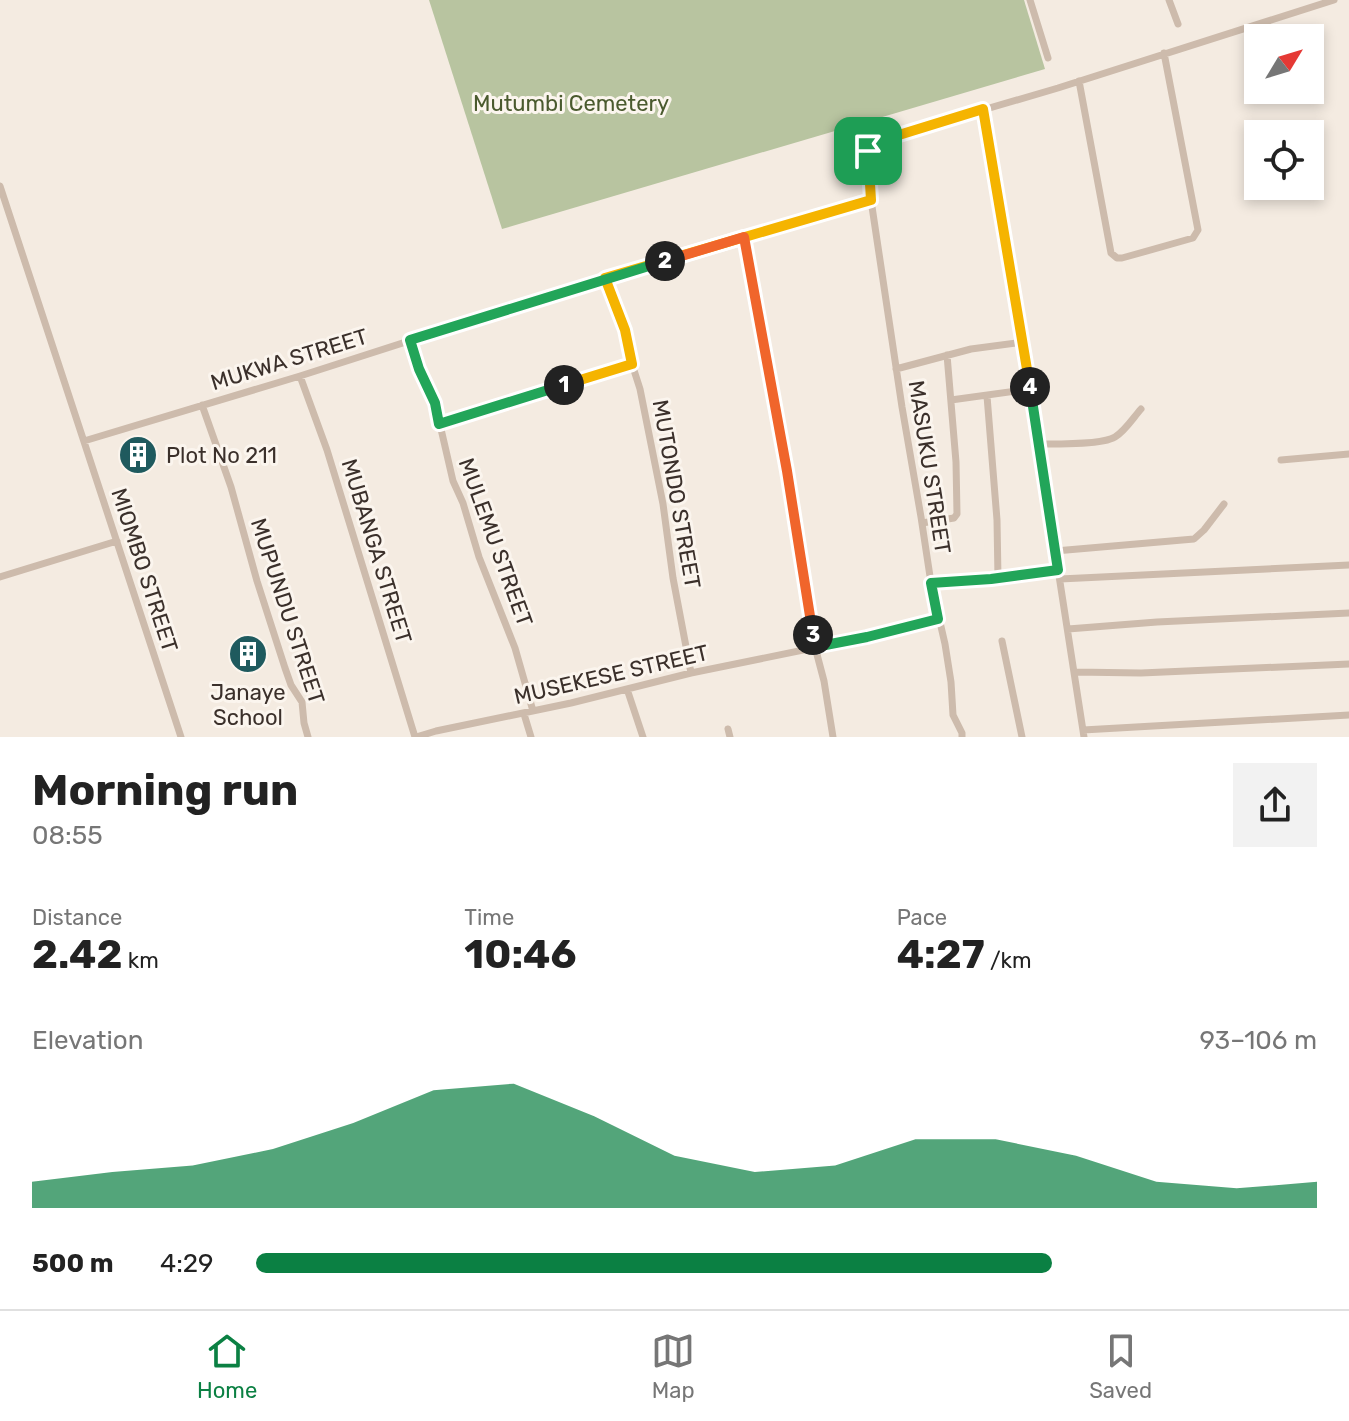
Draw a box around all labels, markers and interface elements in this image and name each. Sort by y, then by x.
north arrow [1244,24,1324,104]
map controls [1244,24,1324,200]
park label: Mutumbi Cemetery [473,90,669,117]
pin [834,117,902,185]
button: locate [1244,120,1324,200]
icon: arrive [846,129,890,173]
pin: 2 [645,241,685,281]
text: 2 [658,247,672,274]
street label: MUKWA STREET [207,323,371,396]
pin: 1 [544,365,584,405]
pin: 4 [1010,367,1050,407]
text: 1 [559,371,569,398]
text: 4 [1022,373,1038,400]
street label: MASUKU STREET [902,378,957,556]
street label: MUTONDO STREET [647,398,706,591]
building icon: Plot No 211 [117,434,159,476]
place label: Plot No 211 [166,442,277,469]
street label: MULEMU STREET [453,454,539,630]
street label: MUBANGA STREET [336,456,418,647]
street label: MIOMBO STREET [105,485,184,656]
street label: MUPUNDU STREET [245,515,330,708]
pin: 3 [793,615,833,655]
text: 3 [806,621,820,648]
building icon: Janaye School [227,633,269,675]
street label: MUSEKESE STREET [511,639,711,710]
place label: Janaye School [210,679,286,731]
button: share [1233,763,1317,847]
text: Morning run [32,764,298,816]
text: 08:55 [32,820,103,851]
text: Distance [32,904,122,931]
text: Time [464,904,514,931]
text: Pace [897,904,947,931]
text: 2.42 [32,931,122,978]
text: 10:46 [464,931,576,978]
text: 4:27 [897,931,985,978]
text: km [122,947,159,974]
text: /km [985,947,1031,974]
text: Elevation [32,1025,143,1056]
text: 93–106 m [1200,1025,1317,1056]
text: 500 m [32,1248,114,1279]
text: 4:29 [160,1248,213,1279]
tab: Home [197,1329,257,1404]
tab: Map [651,1329,695,1404]
tab: Saved [1089,1329,1152,1404]

